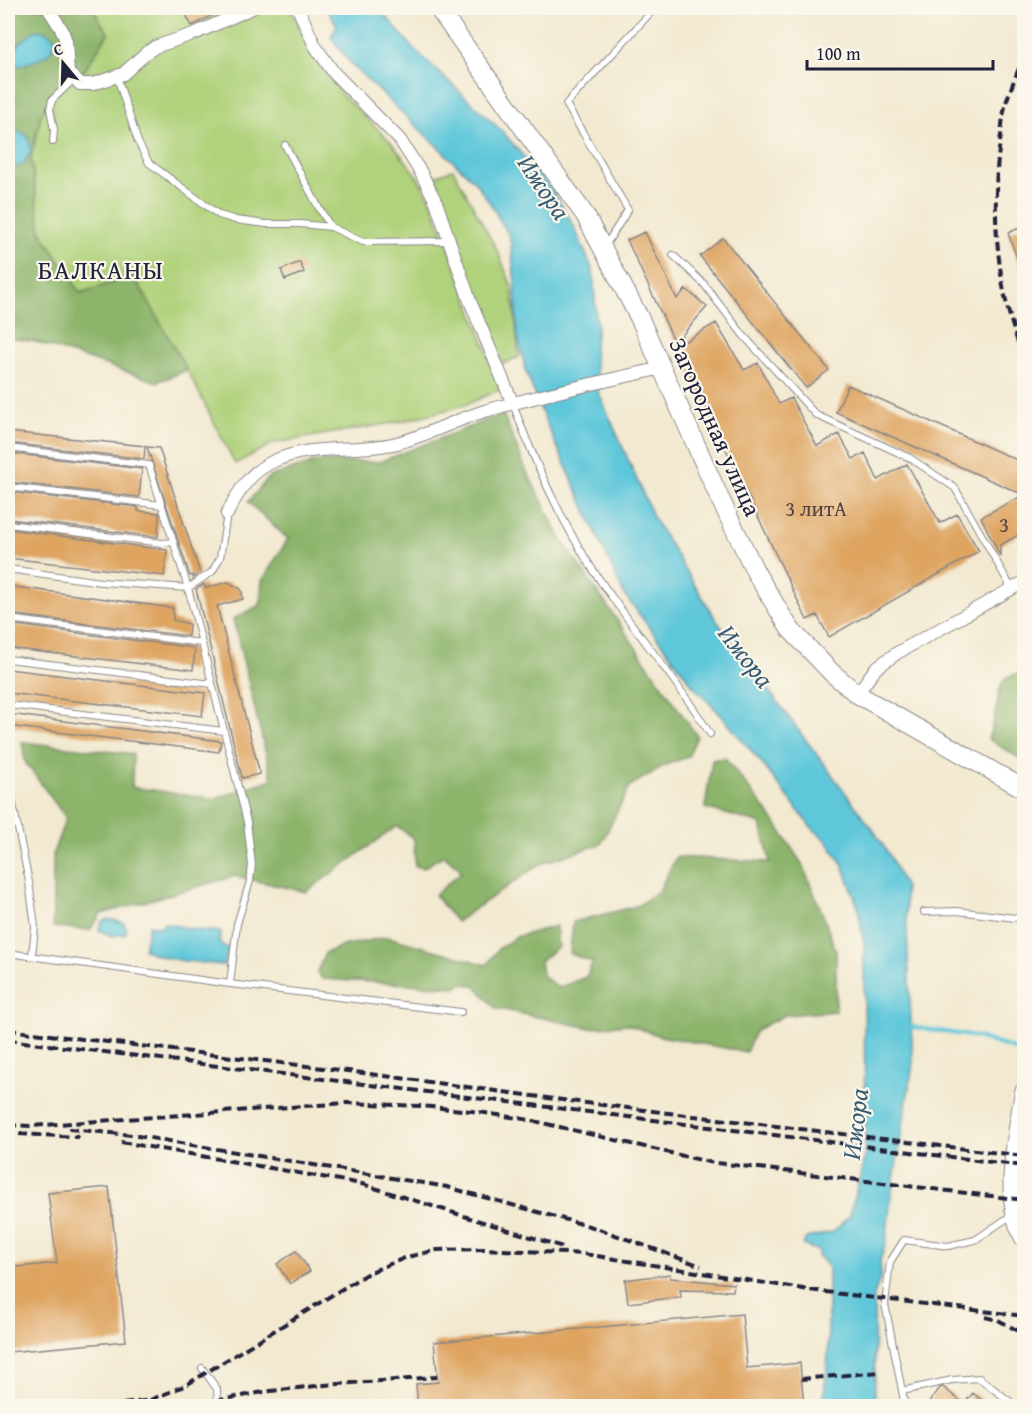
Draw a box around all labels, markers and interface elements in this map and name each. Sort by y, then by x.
north arrow [33,33,93,93]
scale bar [807,33,993,71]
text: С [50,36,66,62]
text: 100 m [816,40,861,67]
water label: Ижора [508,146,581,227]
district label: БАЛКАНЫ [38,250,164,289]
street label: Загородная улица [660,332,771,522]
house number: 3 литА [785,493,847,524]
house number: 3 [999,509,1009,540]
water label: Ижора [709,615,784,696]
water label: Ижора [831,1086,878,1162]

